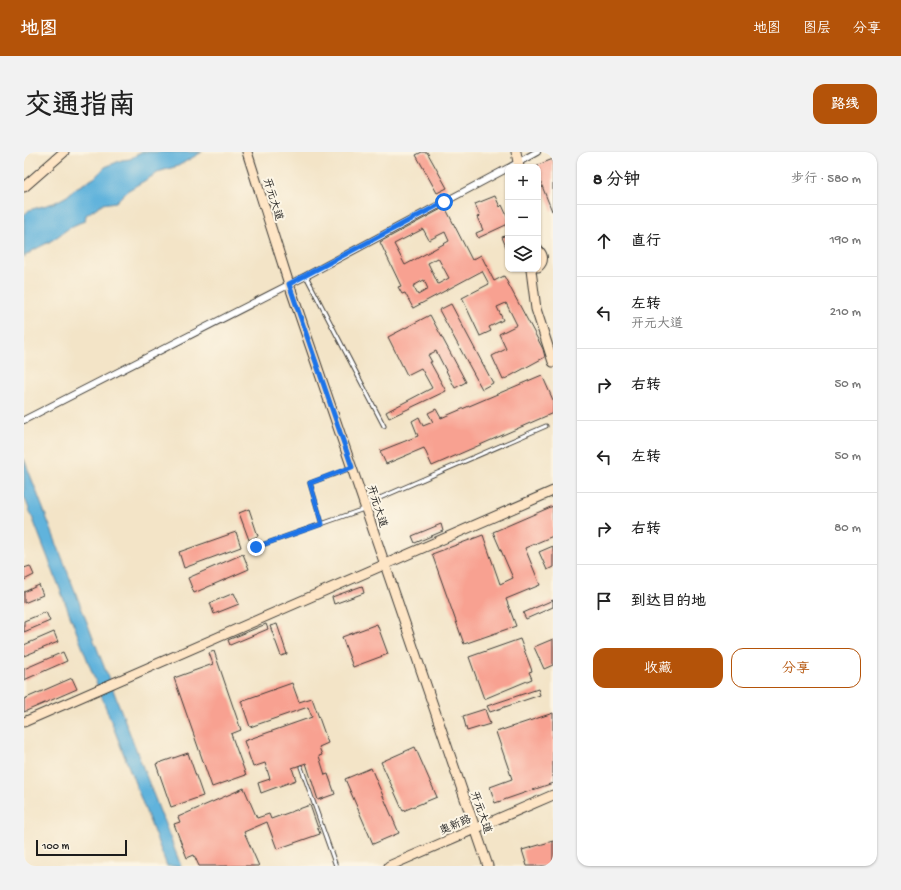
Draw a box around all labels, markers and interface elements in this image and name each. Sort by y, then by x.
text: 地图 [20,19,58,42]
text: 地图 [753,21,781,38]
text: 图层 [803,21,831,38]
text: 分享 [853,21,881,38]
button: 路线 [813,84,877,124]
text: 交通指南 [24,91,136,124]
map controls [505,164,541,272]
button: + [505,164,541,200]
text: 8 分钟 [593,171,640,191]
text: 步行 · 580 m [791,172,861,187]
street label: 开元大道 [260,176,285,222]
route start [435,193,453,211]
button: − [505,200,541,236]
icon: ahead [593,230,615,252]
text: 直行 [631,233,661,251]
text: 190 m [830,233,861,248]
button: layers [505,236,541,272]
text: 左转 [631,296,661,314]
icon: left [593,302,615,324]
text: 210 m [830,305,861,320]
text: 开元大道 [631,317,683,332]
icon: right [593,374,615,396]
text: 右转 [631,377,661,395]
text: 50 m [834,377,861,392]
icon: left [593,446,615,468]
text: 左转 [631,449,661,467]
text: 50 m [834,449,861,464]
street label: 开元大道 [364,484,390,529]
icon: right [593,518,615,540]
text: 右转 [631,521,661,539]
text: 80 m [834,521,861,536]
route end [247,538,265,556]
icon: arrive [593,590,615,612]
text: 到达目的地 [631,593,706,611]
button: 收藏 [593,648,723,688]
button: 分享 [731,648,861,688]
street label: 开元大道 [467,790,494,835]
street label: 奥新路 [438,813,473,838]
scale bar [36,838,127,857]
text: 100 m [42,841,69,853]

